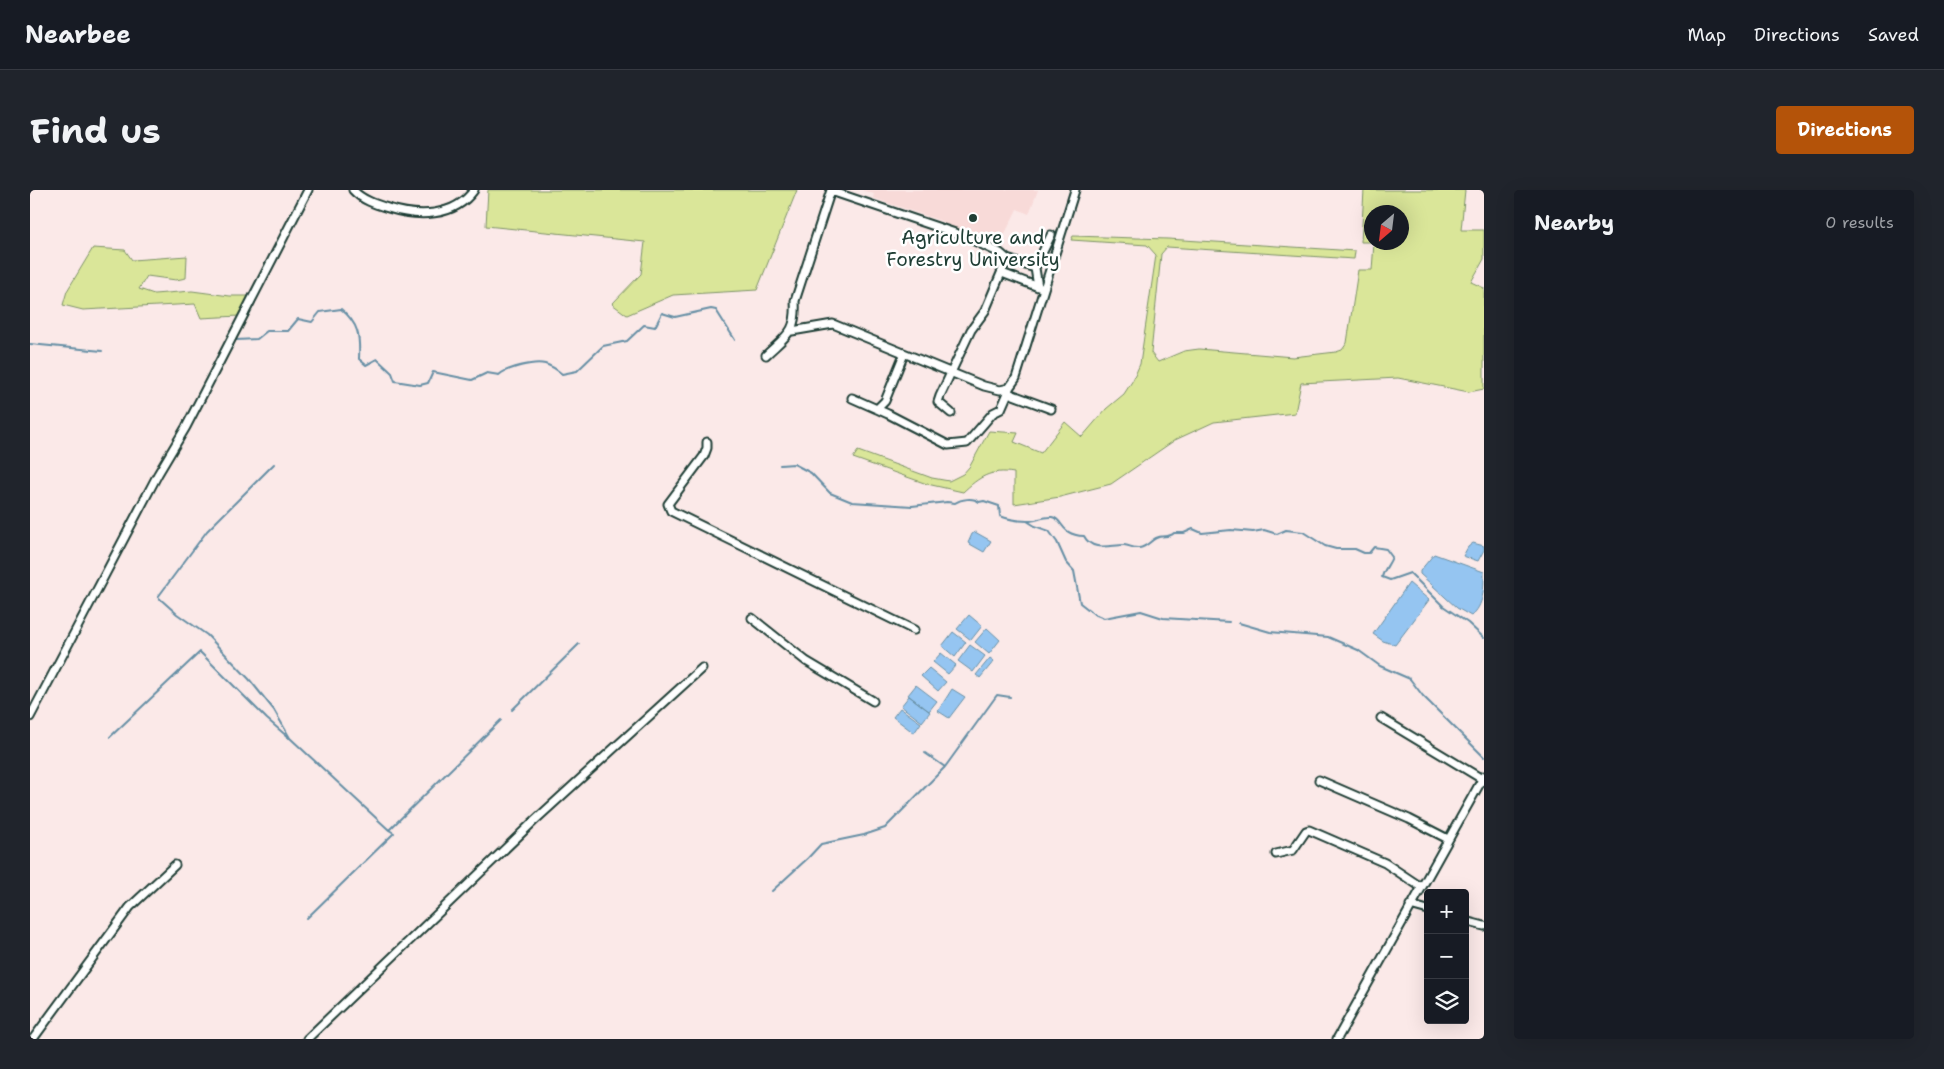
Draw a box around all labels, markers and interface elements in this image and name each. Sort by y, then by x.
text: Nearbee [25,19,131,51]
text: Map [1688,23,1726,47]
text: Directions [1754,23,1840,47]
text: Saved [1868,23,1919,47]
button: Directions [1776,106,1914,154]
text: Find us [30,107,161,154]
north arrow [1364,205,1409,250]
text: Nearby [1534,209,1614,237]
marker: Agriculture and Forestry University [967,212,979,224]
text: 0 results [1825,212,1894,233]
place label: Agriculture and Forestry University [886,225,1060,272]
map controls [1424,889,1469,1024]
button: + [1424,889,1469,934]
button: − [1424,934,1469,979]
button: layers [1424,979,1469,1024]

